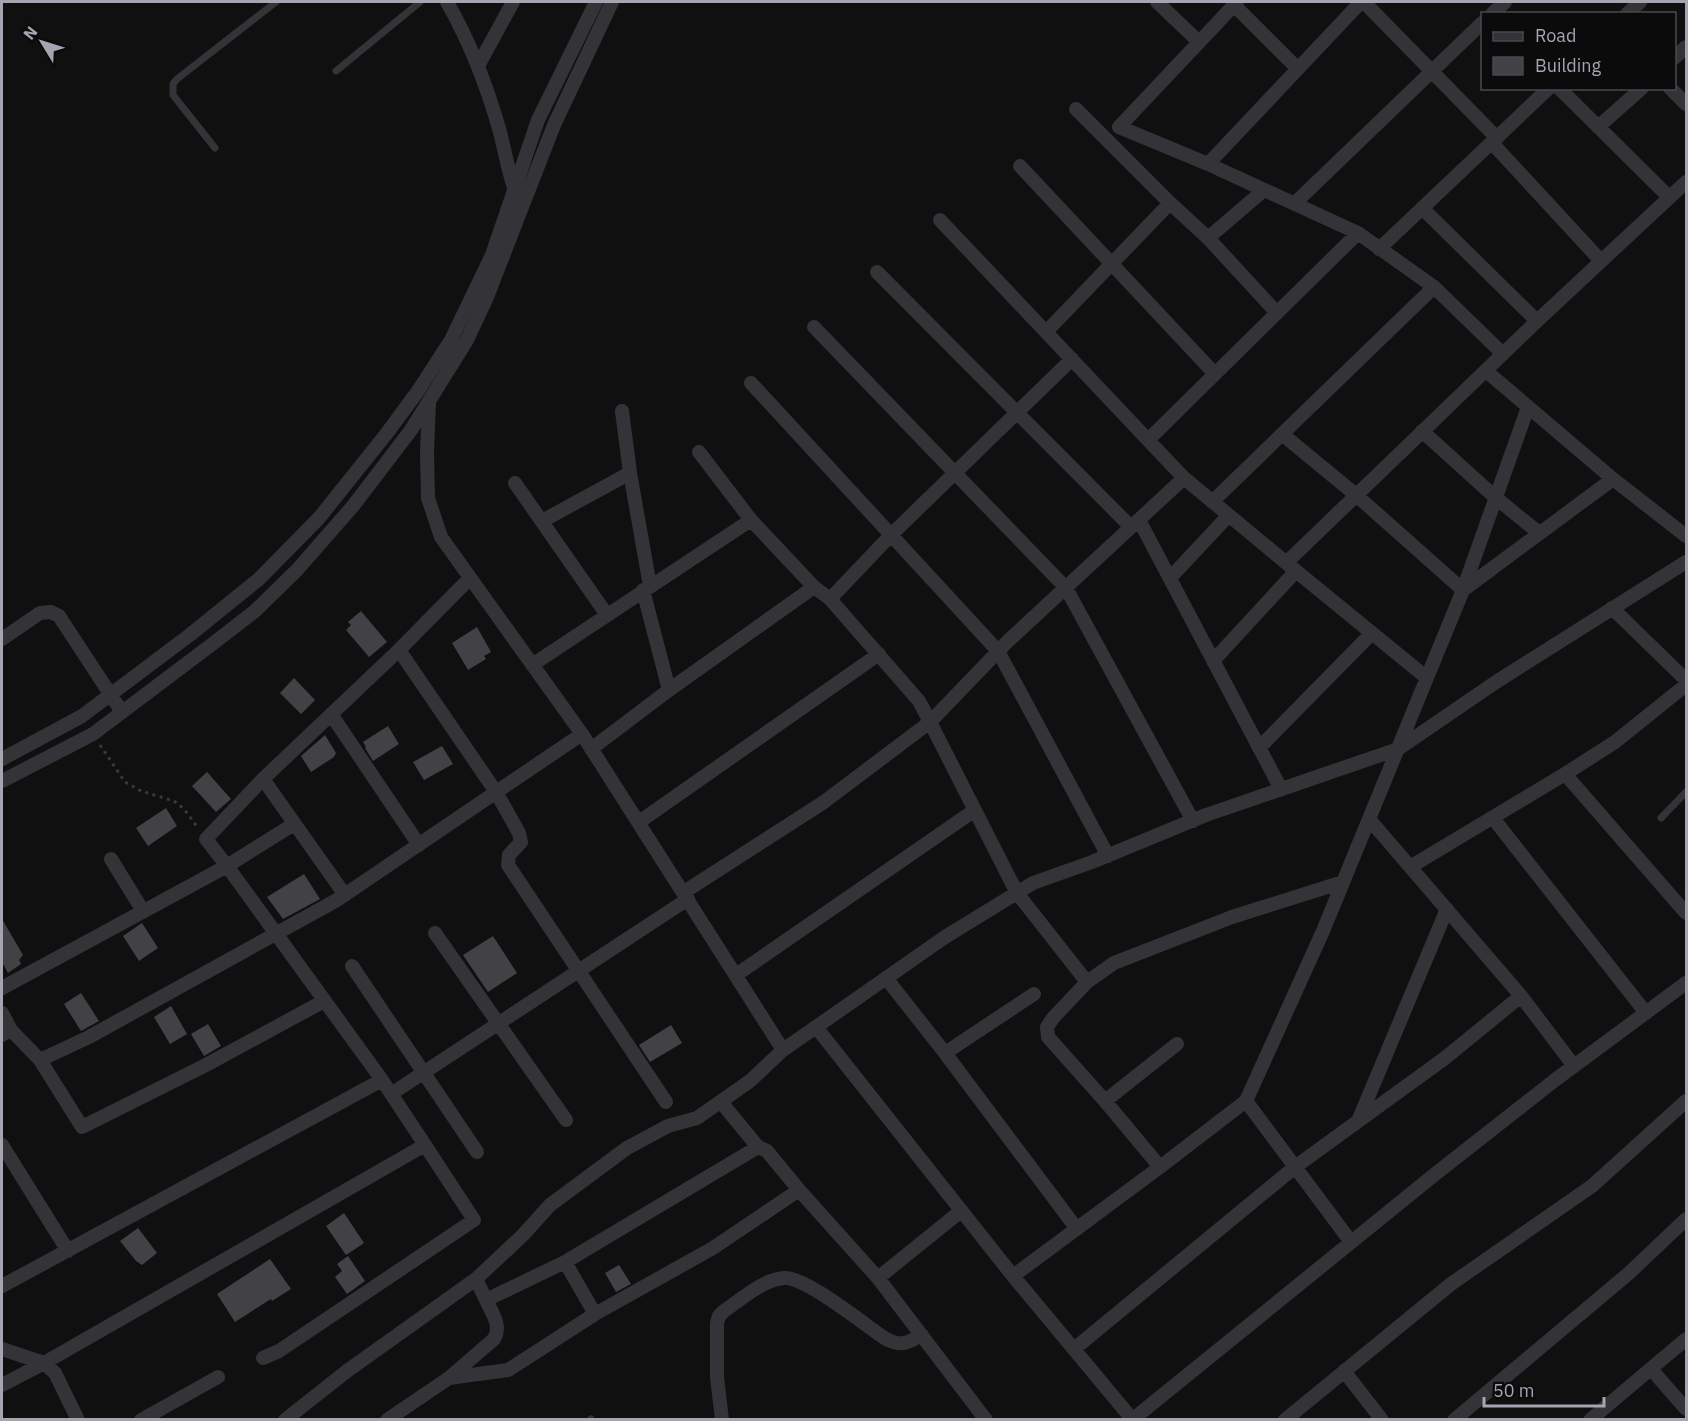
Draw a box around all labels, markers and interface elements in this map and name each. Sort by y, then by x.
north arrow [12,12,72,72]
legend [1481,12,1676,90]
text: N [19,22,42,43]
text: Road [1535,24,1576,47]
text: Building [1535,54,1602,77]
scale bar [1484,1370,1604,1408]
text: 50 m [1493,1379,1535,1402]

